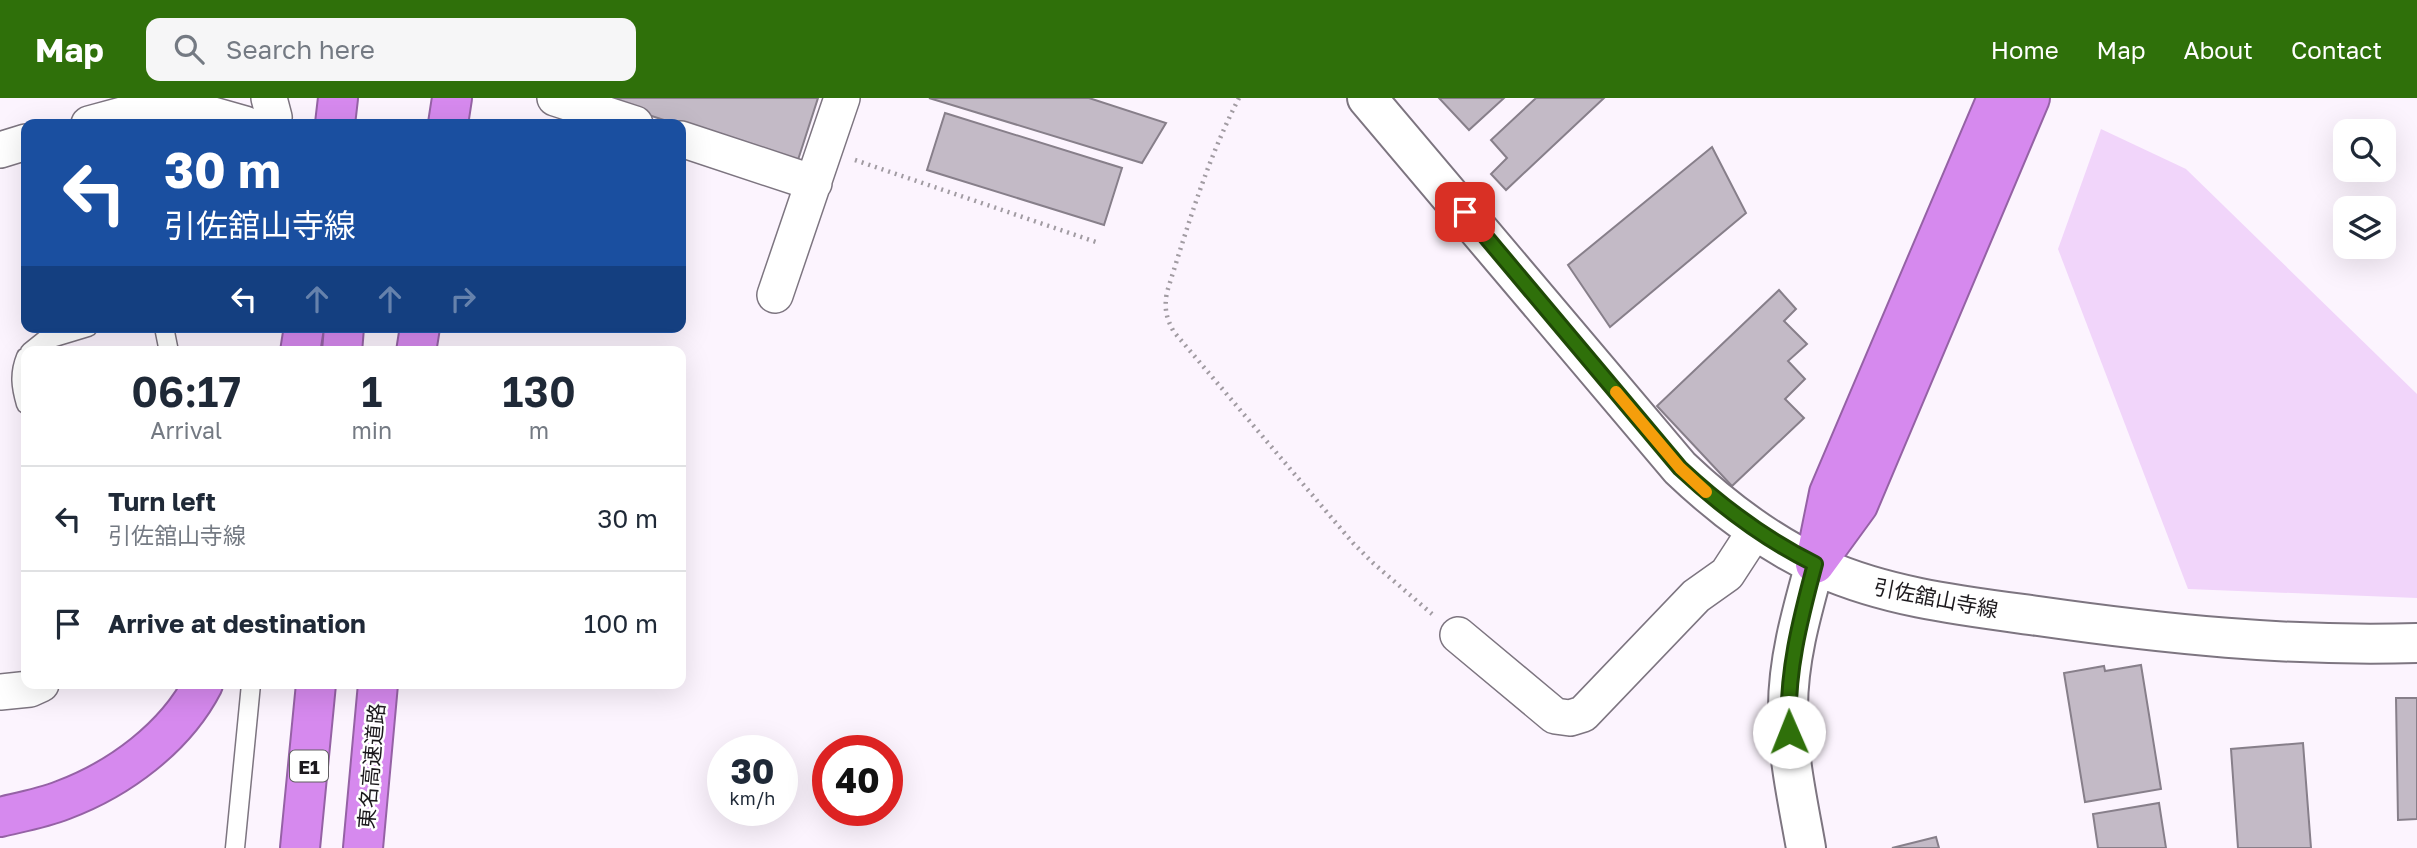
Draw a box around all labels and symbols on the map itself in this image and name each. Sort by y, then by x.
pin [1435,182,1495,242]
street label: 引佐舘山寺線 [1872,573,2000,623]
position arrow [1752,695,1826,769]
street label: 東名高速道路 [353,702,389,830]
speed limit sign: 40 [812,735,903,826]
road number: E1 [290,750,328,782]

